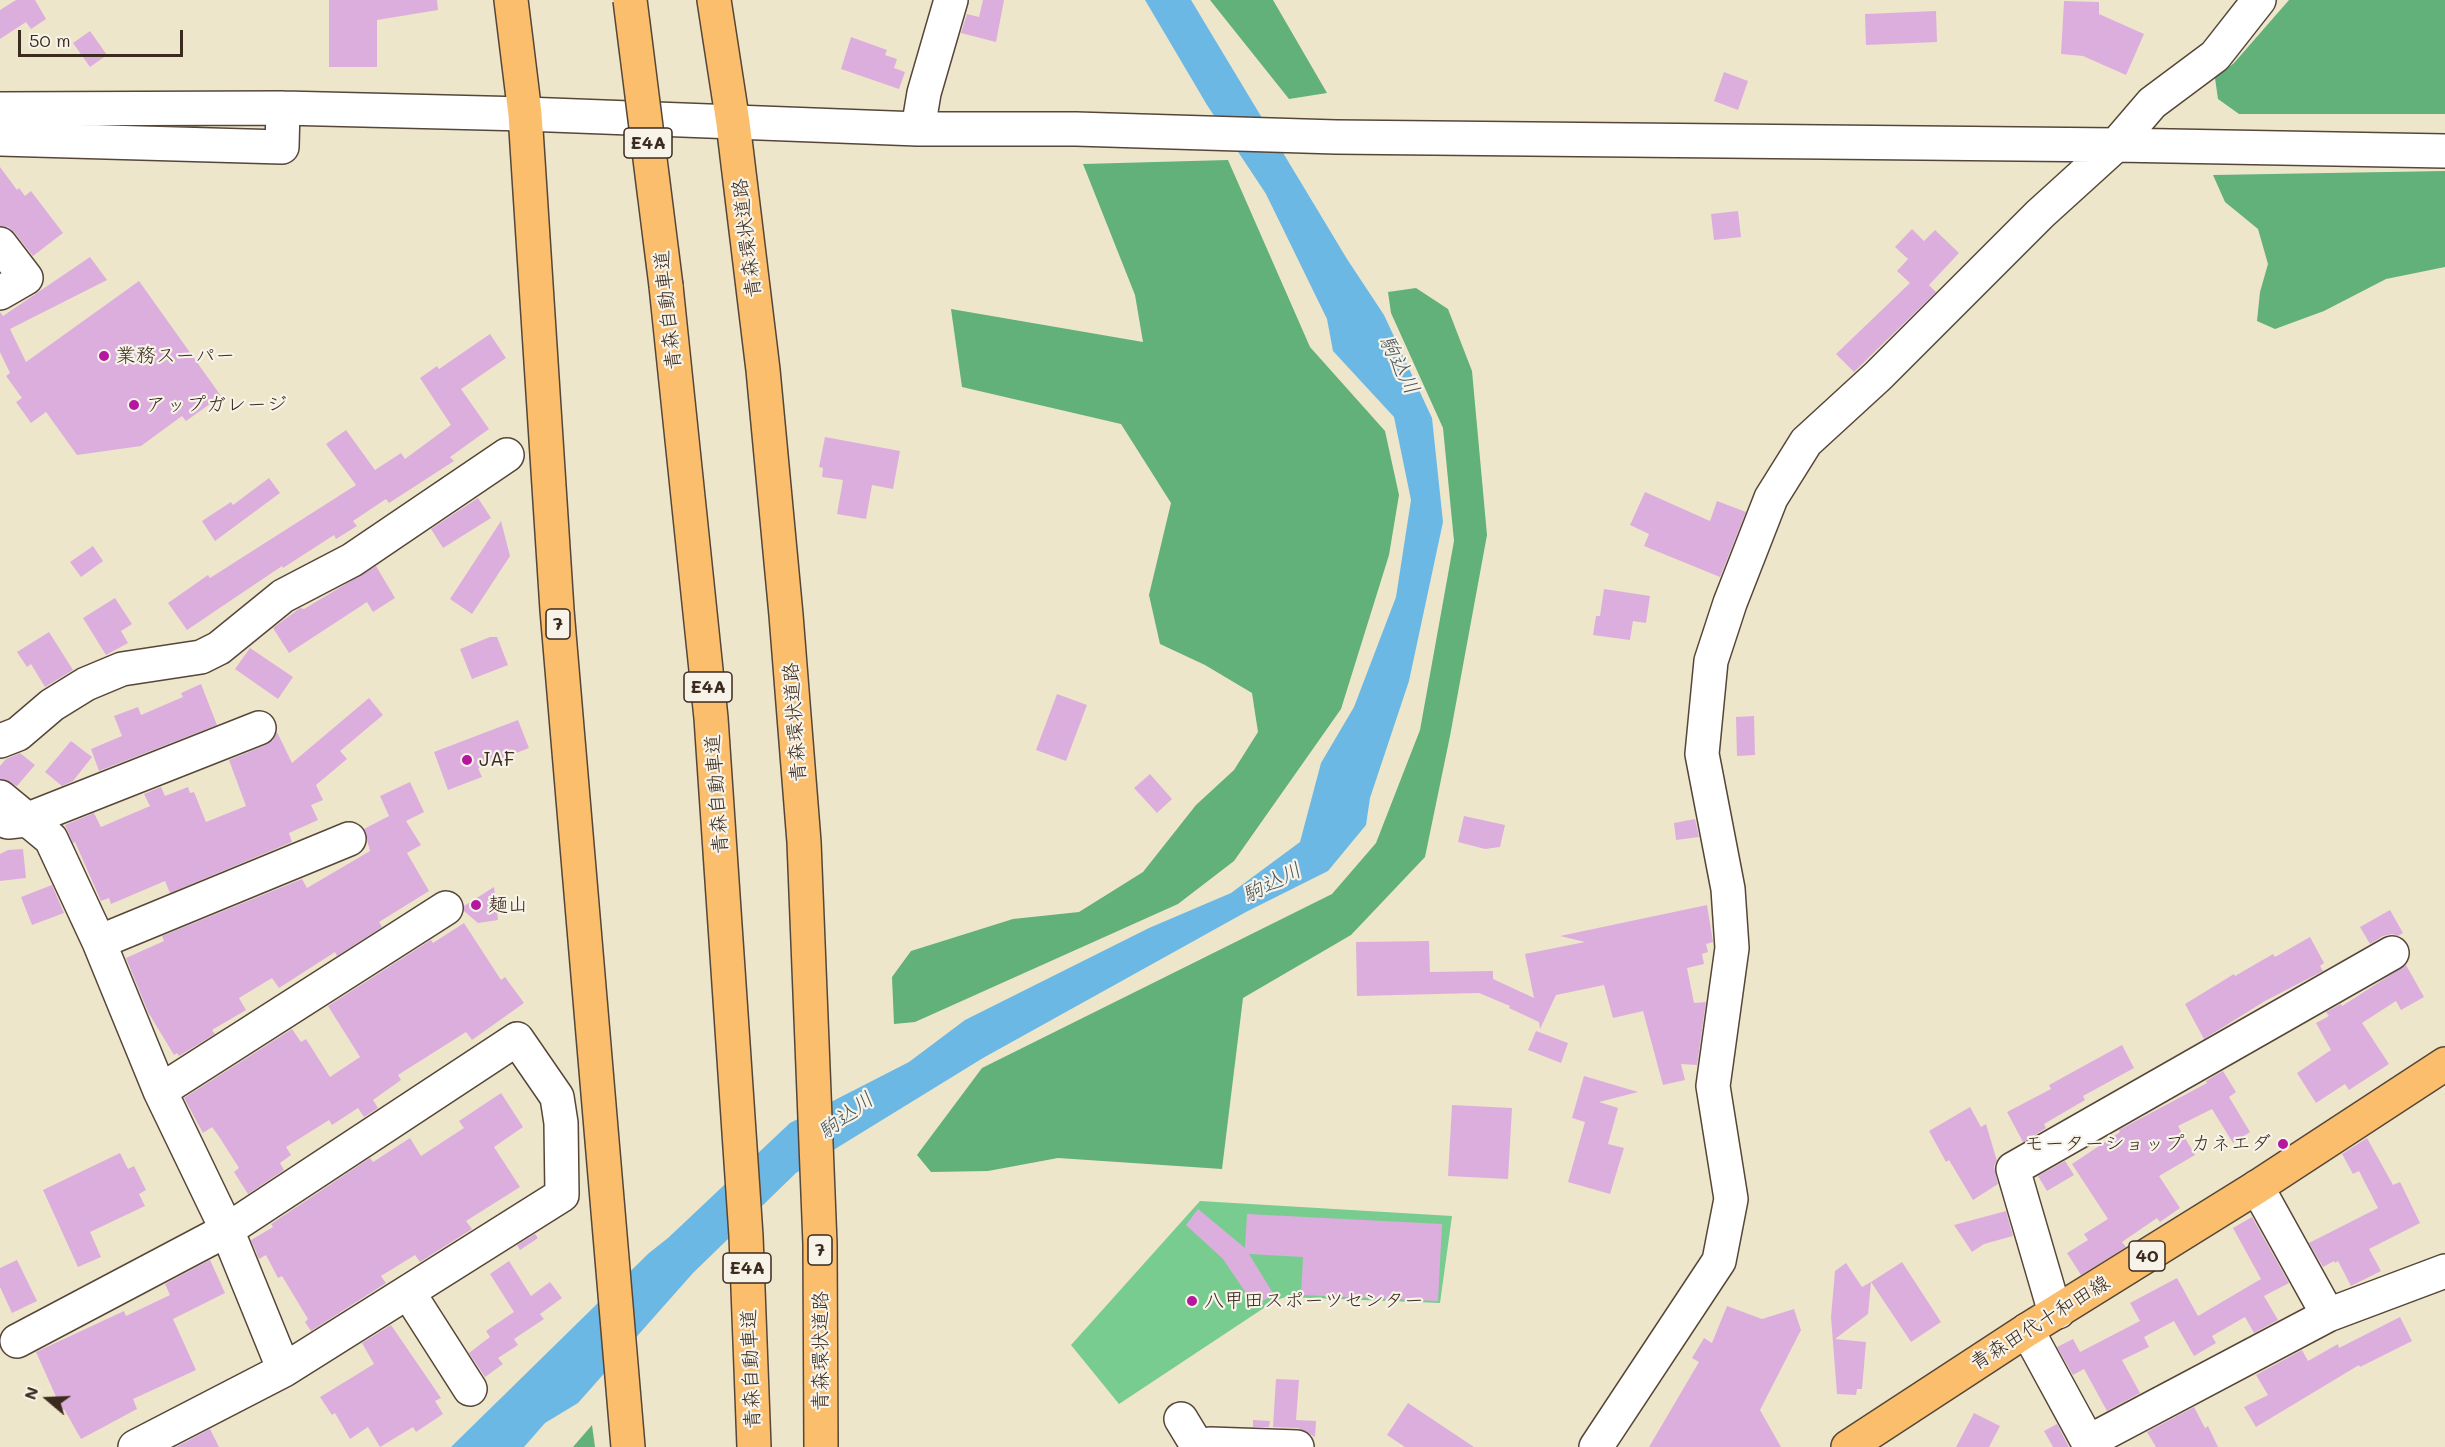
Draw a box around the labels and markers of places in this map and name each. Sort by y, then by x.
place label: 業務スーパー [116,344,235,368]
marker: 業務スーパー [97,349,111,363]
place label: アップガレージ [146,393,287,417]
marker: アップガレージ [127,398,141,412]
place label: JAF [479,748,515,772]
marker: JAF [460,753,474,767]
place label: 麺山 [488,893,528,917]
marker: 麺山 [469,898,483,912]
place label: モーターショップ カネエダ [2025,1132,2271,1156]
marker: モーターショップ カネエダ [2276,1137,2290,1151]
place label: 八甲田スポーツセンター [1204,1289,1424,1313]
marker: 八甲田スポーツセンター [1185,1294,1199,1308]

